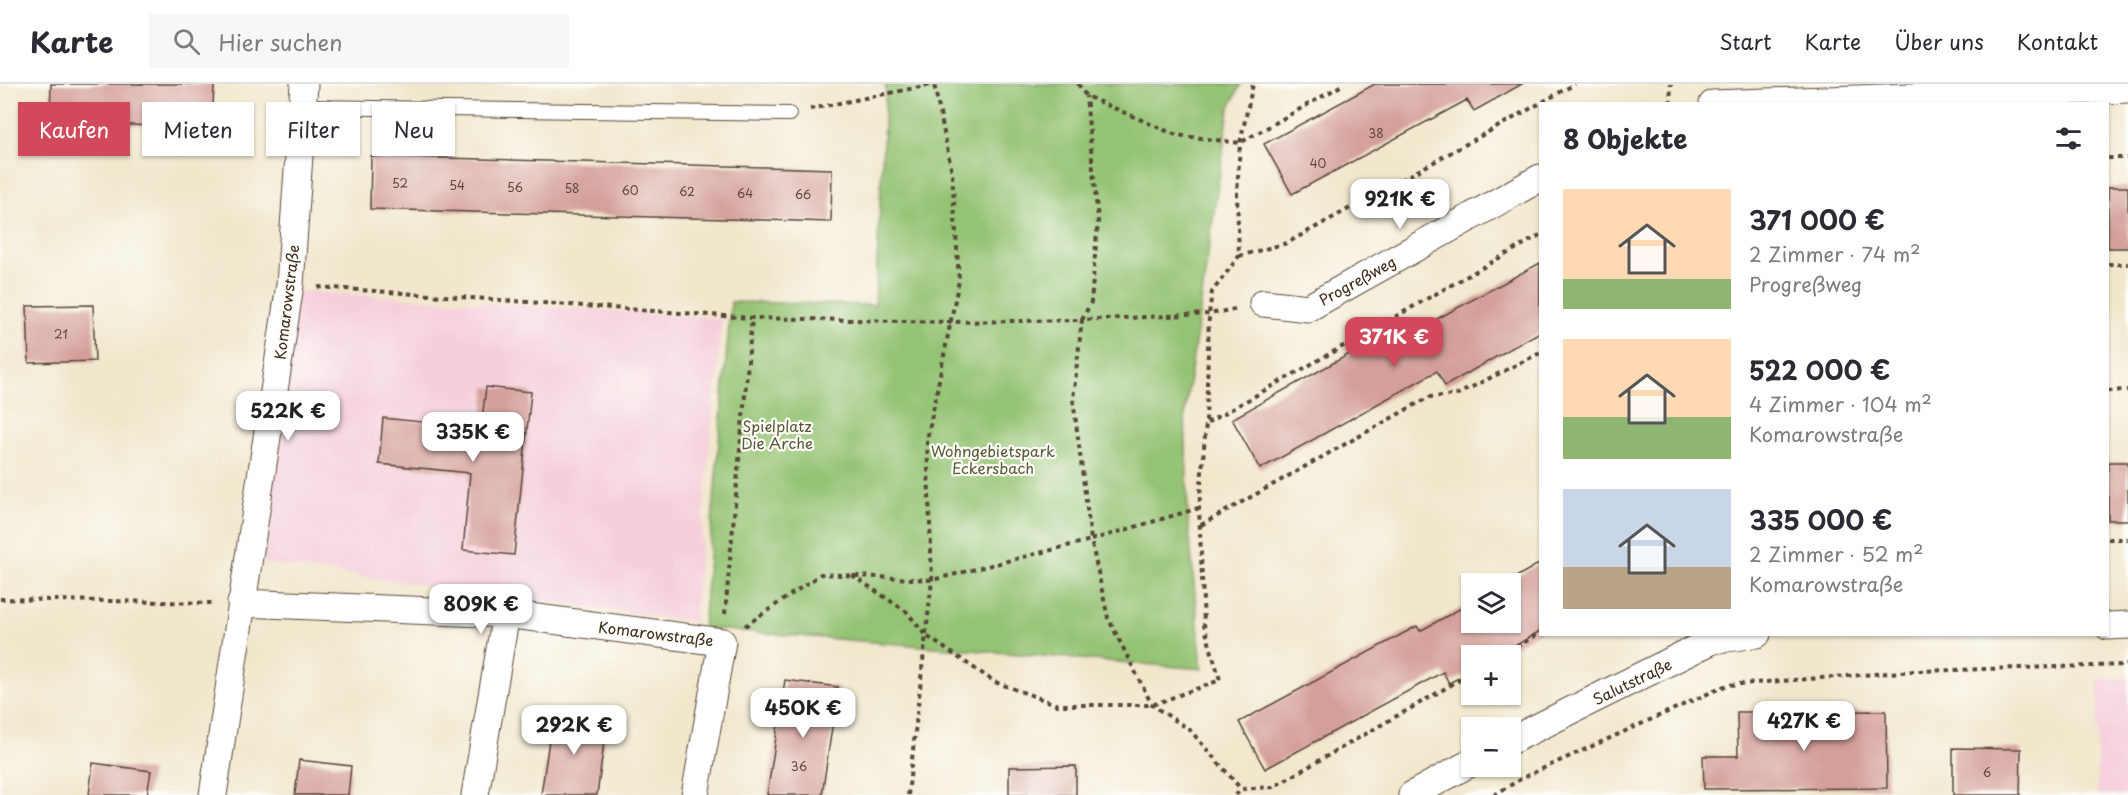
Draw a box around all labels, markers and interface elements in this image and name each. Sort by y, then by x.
search box [149,14,569,68]
text: Karte [30,20,113,63]
icon: search [170,25,203,58]
text: Hier suchen [218,25,343,58]
text: Start [1719,25,1771,57]
text: Karte [1804,25,1861,57]
text: Über uns [1894,25,1984,57]
text: Kontakt [2017,25,2098,57]
chip: Kaufen [18,102,130,156]
chip: Mieten [142,102,254,156]
chip: Filter [266,102,360,156]
chip: Neu [372,102,455,156]
text: 8 Objekte [1563,119,1687,158]
icon: filters [2052,122,2085,155]
house number: 38 [1368,124,1384,142]
house number: 40 [1310,154,1327,172]
house number: 52 [392,174,408,192]
house number: 54 [449,176,465,194]
house number: 56 [507,178,523,196]
house number: 58 [564,179,580,197]
pin: 921K € [1351,179,1449,230]
house number: 60 [621,181,639,199]
house number: 62 [679,182,695,200]
text: 921K € [1364,183,1436,213]
house number: 64 [737,184,753,202]
house number: 66 [795,185,811,203]
text: 371 000 € [1749,200,1885,239]
icon: home [1611,213,1683,285]
text: 2 Zimmer · 74 m² [1749,239,1921,269]
street label: Komarowstraße [268,243,304,361]
street label: Progreßweg [1314,249,1400,311]
text: Progreßweg [1749,269,1862,299]
pin: 371K € [1345,317,1443,368]
text: 371K € [1359,321,1429,351]
house number: 21 [54,325,68,343]
text: 522 000 € [1749,350,1890,389]
icon: home [1611,363,1683,435]
text: 4 Zimmer · 104 m² [1749,389,1932,419]
pin: 522K € [239,391,337,442]
text: 522K € [250,395,326,425]
pin: 335K € [424,412,522,463]
park label: Spielplatz Die Arche [741,414,813,454]
text: 335K € [436,416,510,446]
text: Komarowstraße [1749,419,1903,449]
park label: Wohngebietspark Eckersbach [931,439,1055,479]
text: 335 000 € [1749,500,1892,539]
icon: home [1611,513,1683,585]
text: 2 Zimmer · 52 m² [1749,539,1923,569]
text: Komarowstraße [1749,569,1903,599]
map controls [1461,573,1521,777]
button: layers [1461,573,1521,633]
pin: 809K € [432,584,530,635]
text: 809K € [443,588,519,618]
street label: Komarowstraße [597,615,715,651]
button: + [1461,645,1521,705]
street label: Salutstraße [1589,652,1675,710]
pin: 450K € [754,688,852,739]
text: 450K € [764,692,842,722]
pin: 427K € [1755,701,1853,752]
pin: 292K € [525,705,623,756]
text: 427K € [1767,705,1841,735]
text: 292K € [536,709,612,739]
button: − [1461,717,1521,777]
house number: 36 [791,757,807,775]
house number: 6 [1983,763,1991,781]

